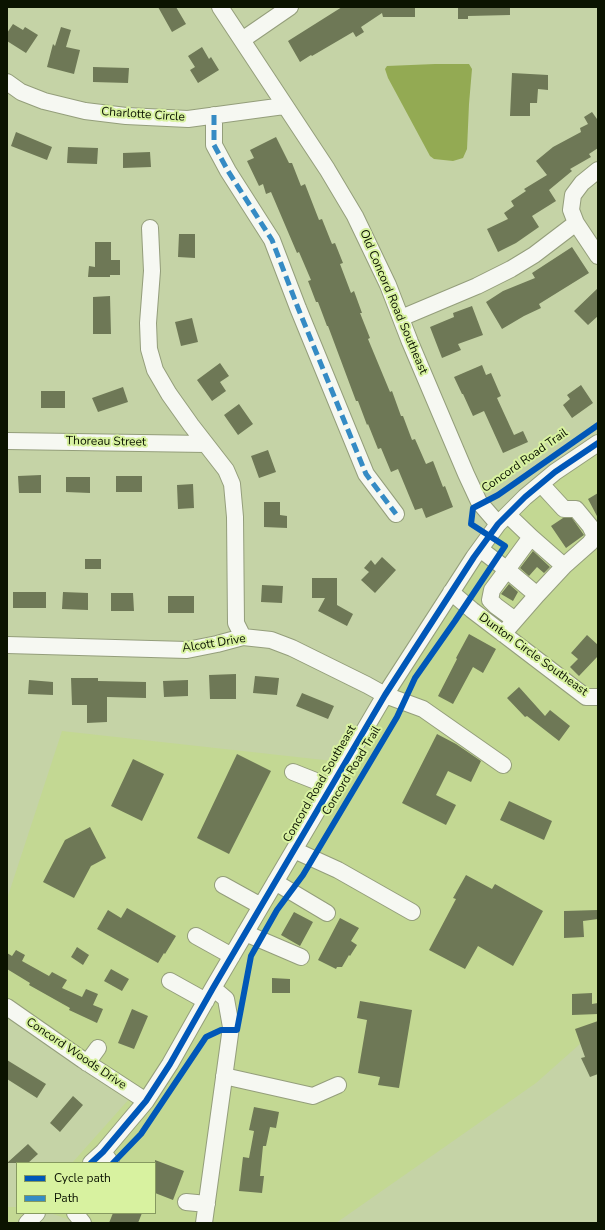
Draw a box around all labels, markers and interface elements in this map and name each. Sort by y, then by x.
street label: Charlotte Circle [101,105,185,125]
street label: Old Concord Road Southeast [356,227,430,377]
street label: Concord Road Trail [479,426,571,496]
street label: Thoreau Street [66,434,146,450]
street label: Dunton Circle Southeast [476,611,590,699]
street label: Alcott Drive [181,632,247,656]
street label: Concord Road Southeast [281,723,359,845]
street label: Concord Road Trail [320,724,384,818]
street label: Concord Woods Drive [23,1015,129,1093]
legend [16,1162,156,1214]
text: Cycle path [54,1170,111,1186]
text: Path [54,1190,79,1206]

